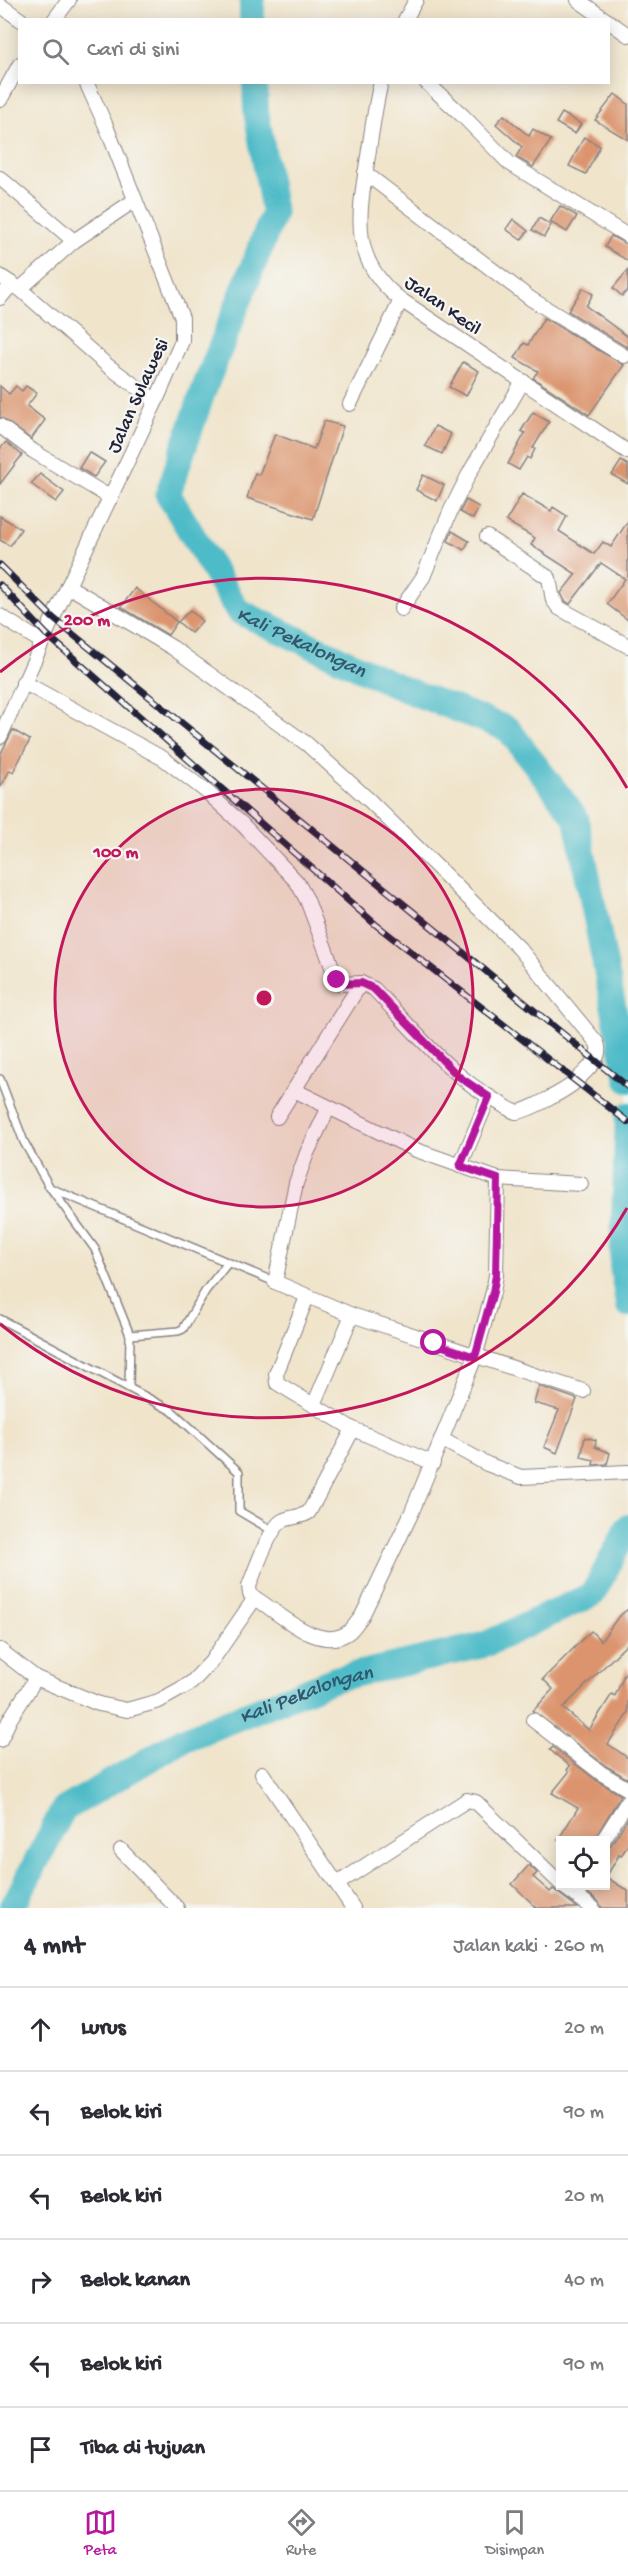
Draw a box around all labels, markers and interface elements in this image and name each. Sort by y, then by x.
search box [18,18,610,84]
icon: search [39,35,72,68]
text: Cari di sini [87,38,180,64]
street label: Jalan Kecil [399,272,485,342]
street label: Jalan Sulawesi [104,335,175,457]
water label: Kali Pekalongan [232,603,370,686]
text: 200 m [64,611,110,632]
text: 100 m [93,843,139,864]
route end [323,966,349,992]
centre of rings [254,988,274,1008]
route start [420,1329,446,1355]
water label: Kali Pekalongan [237,1662,376,1732]
map controls [556,1836,610,1890]
button: locate [556,1836,610,1890]
text: 4 mnt [24,1932,84,1963]
text: Jalan kaki · 260 m [453,1936,604,1959]
icon: ahead [24,2013,57,2046]
text: Lurus [81,2016,126,2042]
text: 20 m [564,2018,604,2041]
icon: left [24,2097,57,2130]
text: Belok kiri [81,2100,162,2126]
text: 90 m [564,2102,604,2125]
icon: left [24,2181,57,2214]
text: Belok kiri [81,2184,162,2210]
text: 20 m [564,2186,604,2209]
icon: right [24,2265,57,2298]
text: Belok kanan [81,2268,190,2294]
text: 40 m [564,2270,604,2293]
icon: left [24,2349,57,2382]
text: Belok kiri [81,2352,162,2378]
text: 90 m [564,2354,604,2377]
icon: arrive [24,2433,57,2466]
text: Tiba di tujuan [81,2436,205,2462]
tab: Peta [84,2506,117,2561]
tab: Rute [285,2506,318,2561]
tab: Disimpan [485,2506,544,2561]

